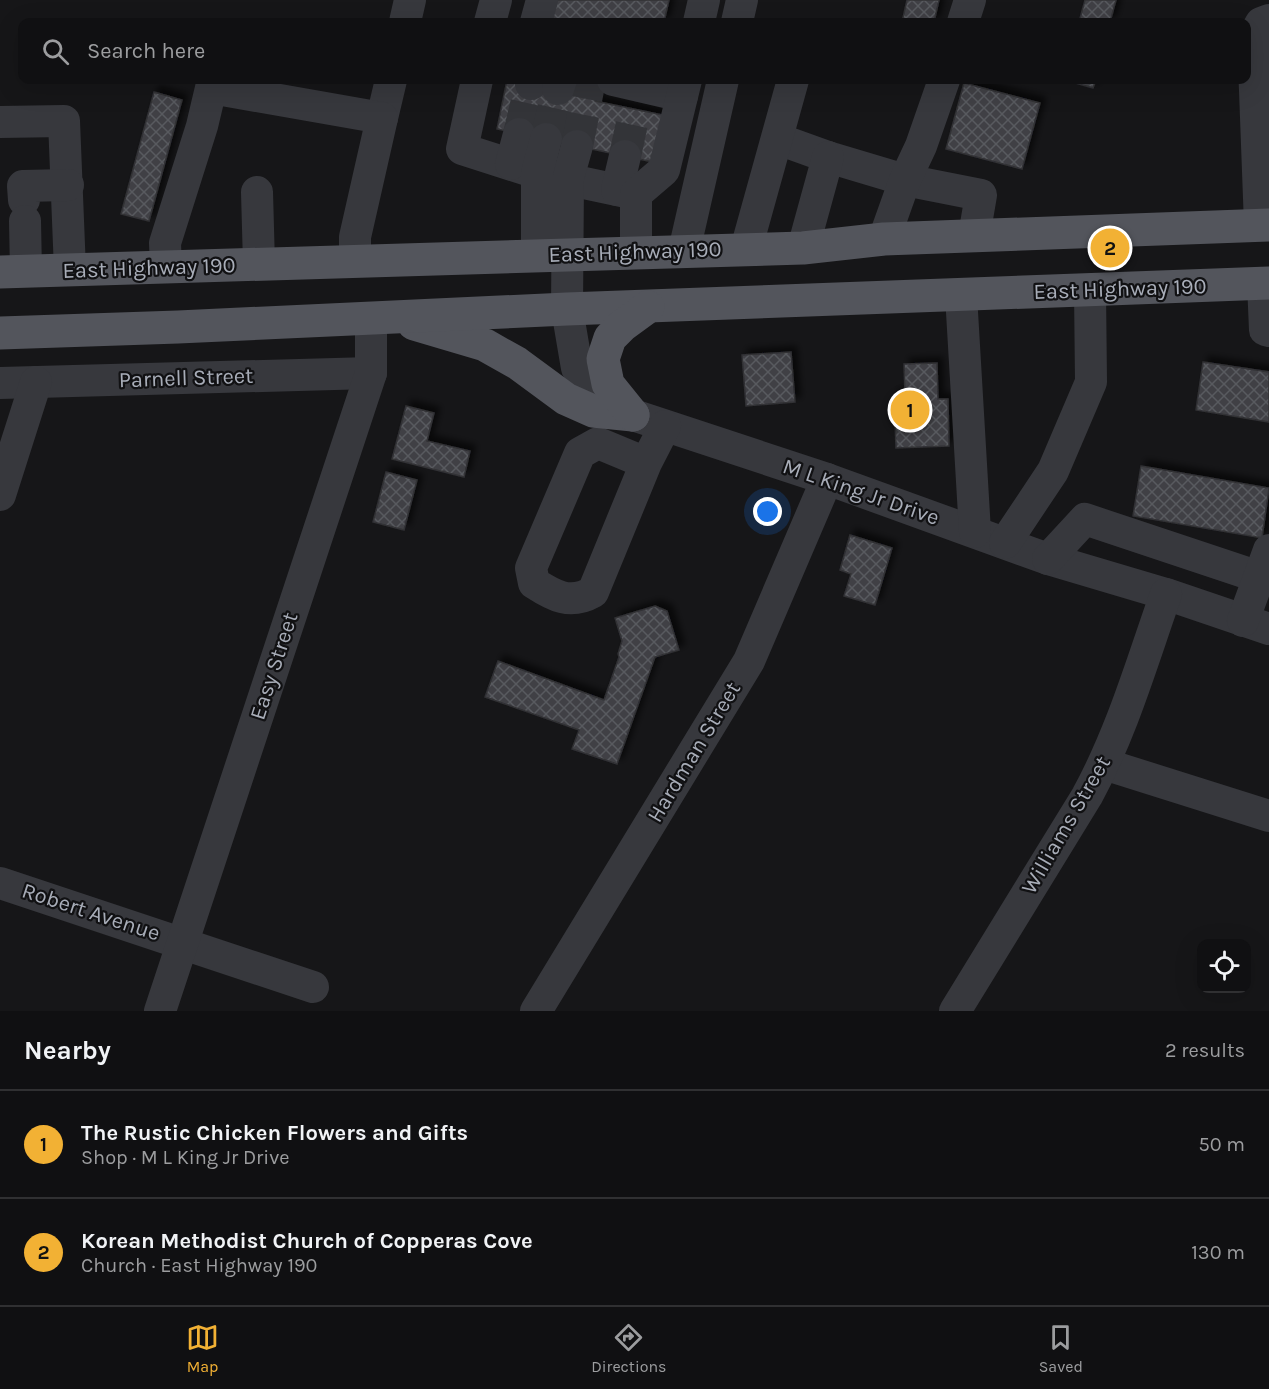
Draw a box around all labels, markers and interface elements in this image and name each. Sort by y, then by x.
search box [18,18,1251,84]
icon: search [39,35,72,68]
text: Search here [87,38,205,64]
pin: 2 [1090,226,1130,270]
street label: East Highway 190 [548,236,722,268]
street label: East Highway 190 [62,252,236,284]
street label: East Highway 190 [1033,273,1207,305]
street label: Parnell Street [118,363,254,393]
pin: 1 [890,388,930,432]
street label: M L King Jr Drive [779,453,943,531]
your location [753,497,782,526]
street label: Easy Street [244,609,304,723]
street label: Hardman Street [642,677,746,827]
street label: Williams Street [1016,751,1116,899]
street label: Robert Avenue [19,877,163,947]
map controls [1197,939,1251,993]
button: locate [1197,939,1251,993]
text: Nearby [24,1035,111,1066]
text: 2 results [1165,1039,1245,1062]
text: The Rustic Chicken Flowers and Gifts [81,1120,468,1146]
text: 1 [40,1133,47,1156]
text: 50 m [1198,1133,1245,1156]
text: Shop · M L King Jr Drive [81,1146,290,1169]
text: Korean Methodist Church of Copperas Cove [81,1228,533,1254]
text: 2 [37,1241,50,1264]
text: 130 m [1191,1241,1245,1264]
text: Church · East Highway 190 [81,1254,318,1277]
tab: Map [186,1321,219,1376]
tab: Directions [591,1321,666,1376]
tab: Saved [1039,1321,1083,1376]

